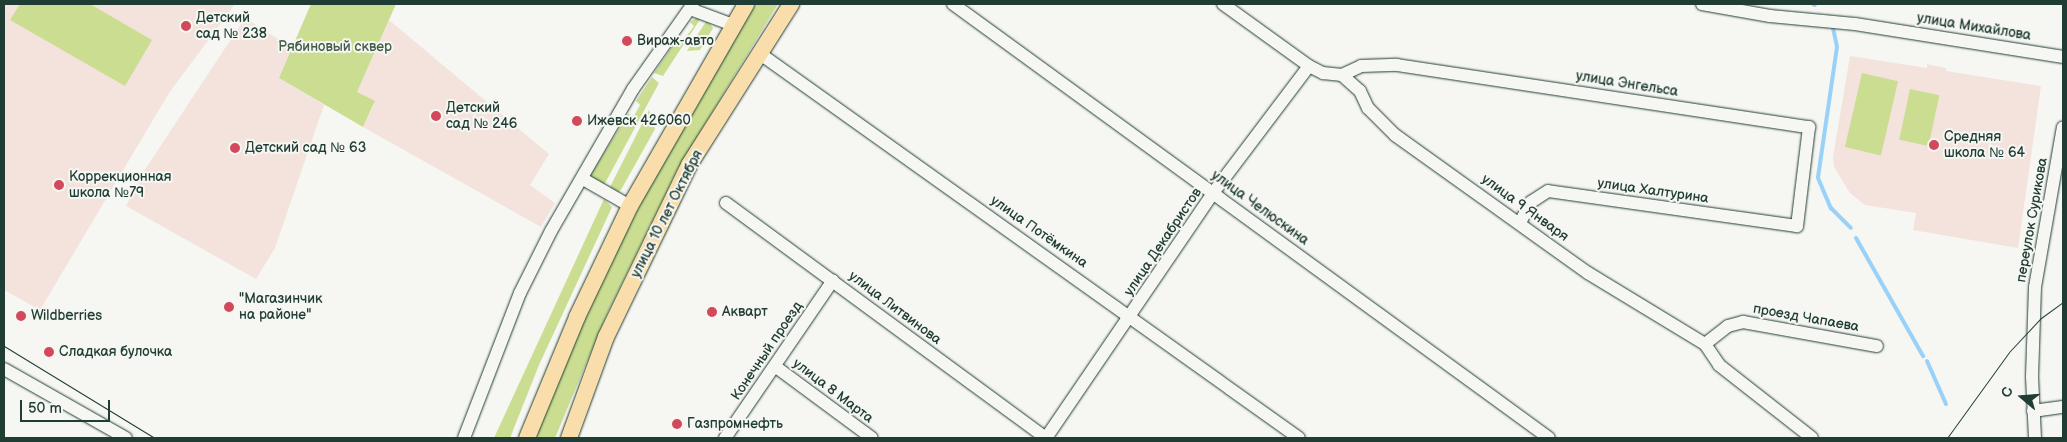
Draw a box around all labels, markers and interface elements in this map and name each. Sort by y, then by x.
place label: Детский сад № 238 [196,10,267,42]
street label: улица Михайлова [1916,10,2032,44]
marker: Детский сад № 238 [180,20,192,32]
place label: Вираж-авто [637,33,714,49]
marker: Вираж-авто [621,35,633,47]
park label: Рябиновый сквер [278,39,392,55]
street label: улица Энгельса [1575,68,1679,100]
place label: Детский сад № 246 [446,100,517,132]
marker: Детский сад № 246 [430,110,442,122]
place label: Ижевск 426060 [587,113,691,129]
marker: Ижевск 426060 [571,115,583,127]
place label: Средняя школа № 64 [1944,129,2025,162]
marker: Средняя школа № 64 [1928,139,1940,151]
place label: Детский сад № 63 [245,140,366,156]
marker: Детский сад № 63 [229,142,241,154]
street label: улица 10 лет Октября [627,147,707,281]
street label: переулок Сурикова [2013,156,2051,284]
street label: улица Челюскина [1208,167,1312,249]
place label: Коррекционная школа №79 [69,169,172,202]
street label: улица 9 Января [1478,171,1572,245]
street label: улица Халтурина [1596,175,1710,207]
marker: Коррекционная школа №79 [53,179,65,191]
street label: улица Декабристов [1121,185,1205,299]
street label: улица Потёмкина [987,192,1091,272]
street label: улица Литвинова [845,268,945,348]
place label: "Магазинчик на районе" [239,291,323,324]
street label: Конечный проезд [728,298,806,404]
street label: проезд Чапаева [1752,300,1860,336]
marker: "Магазинчик на районе" [223,301,235,313]
place label: Акварт [722,304,768,320]
marker: Акварт [706,306,718,318]
place label: Wildberries [31,308,102,324]
marker: Wildberries [15,310,27,322]
place label: Сладкая булочка [59,344,172,360]
marker: Сладкая булочка [43,346,55,358]
street label: улица 8 Марта [789,355,877,427]
north arrow [1997,372,2047,422]
text: С [1998,385,2017,399]
scale bar [22,390,112,422]
text: 50 m [28,399,62,418]
place label: Газпромнефть [687,416,783,432]
marker: Газпромнефть [671,418,683,430]

